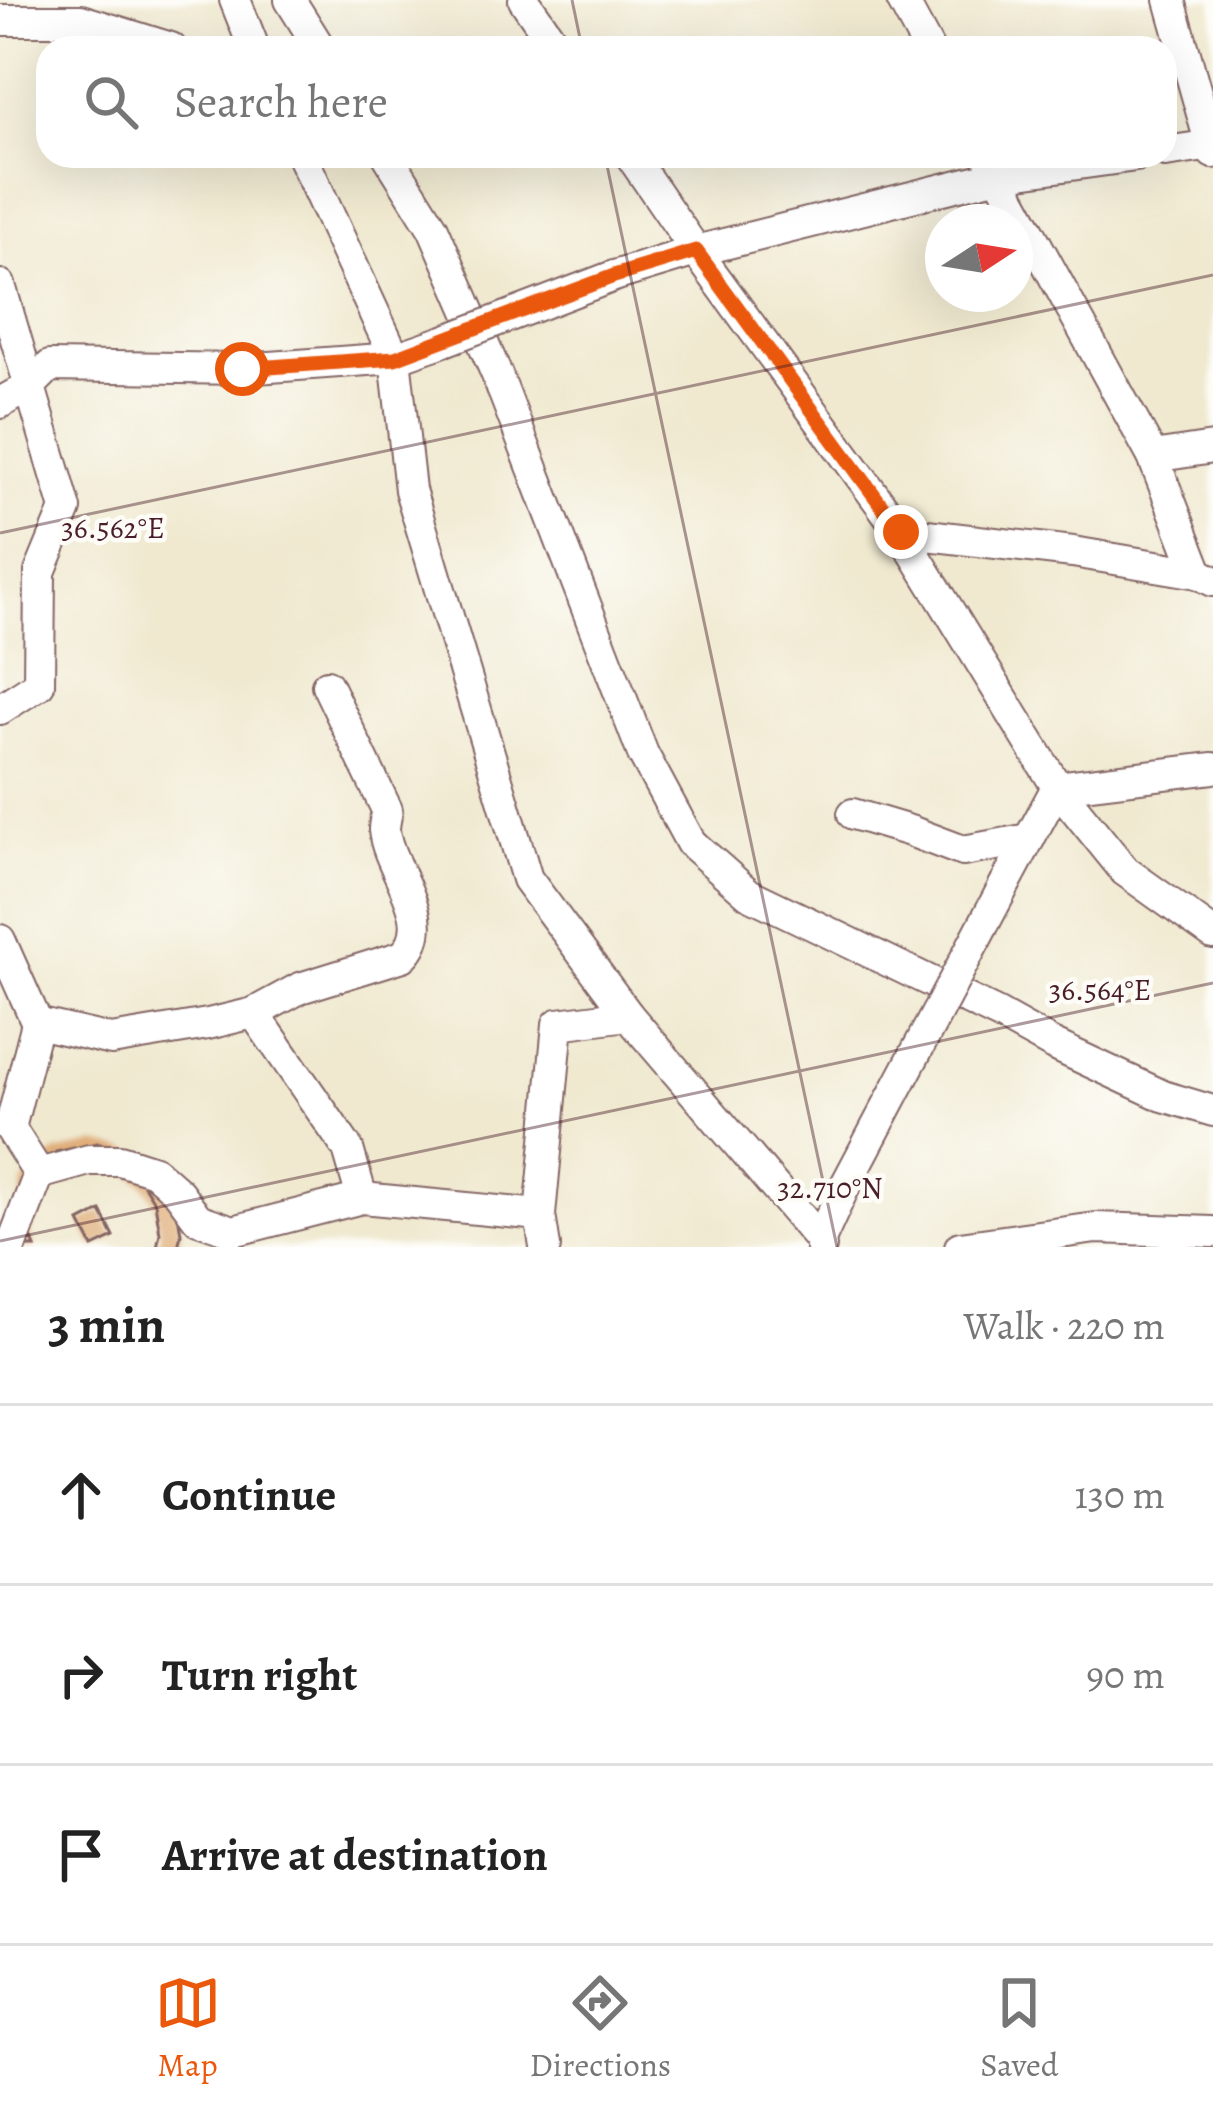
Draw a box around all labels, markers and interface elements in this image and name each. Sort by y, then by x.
search box [36,36,1177,168]
icon: search [78,69,144,135]
text: Search here [174,71,388,133]
north arrow [925,204,1033,312]
route start [215,342,269,396]
route end [874,505,928,559]
text: 36.562°E [61,508,165,548]
text: 36.564°E [1049,970,1151,1010]
text: 32.710°N [777,1168,883,1208]
text: 3 min [48,1290,165,1360]
text: Walk · 220 m [964,1299,1165,1352]
icon: ahead [48,1462,114,1528]
text: Continue [162,1464,336,1526]
text: 130 m [1074,1468,1165,1521]
icon: right [48,1642,114,1708]
text: Turn right [162,1644,357,1706]
text: 90 m [1086,1648,1165,1701]
icon: arrive [48,1822,114,1888]
text: Arrive at destination [162,1824,548,1886]
tab: Map [155,1970,221,2087]
tab: Directions [530,1970,671,2087]
tab: Saved [980,1970,1058,2087]

